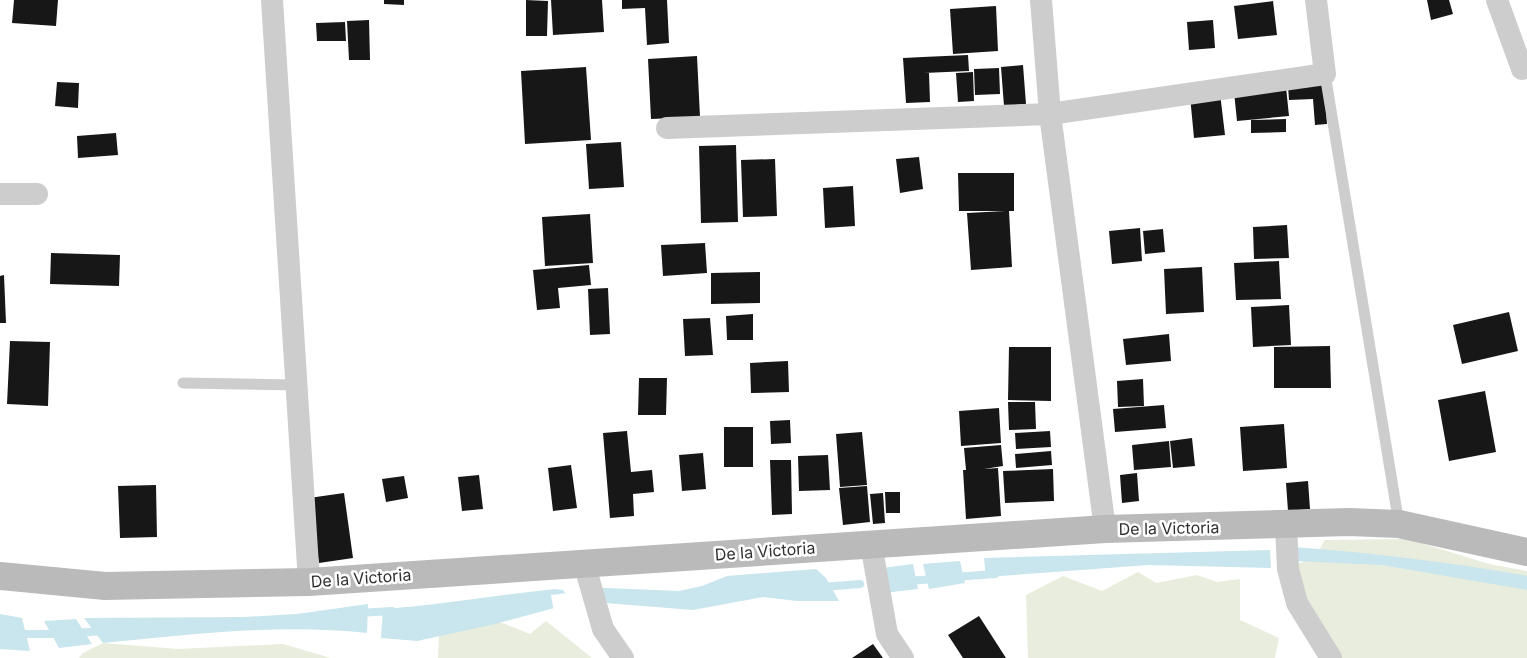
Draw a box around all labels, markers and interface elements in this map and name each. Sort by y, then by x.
street label: De la Victoria [1119,517,1219,539]
street label: De la Victoria [714,538,816,564]
street label: De la Victoria [310,565,412,591]

